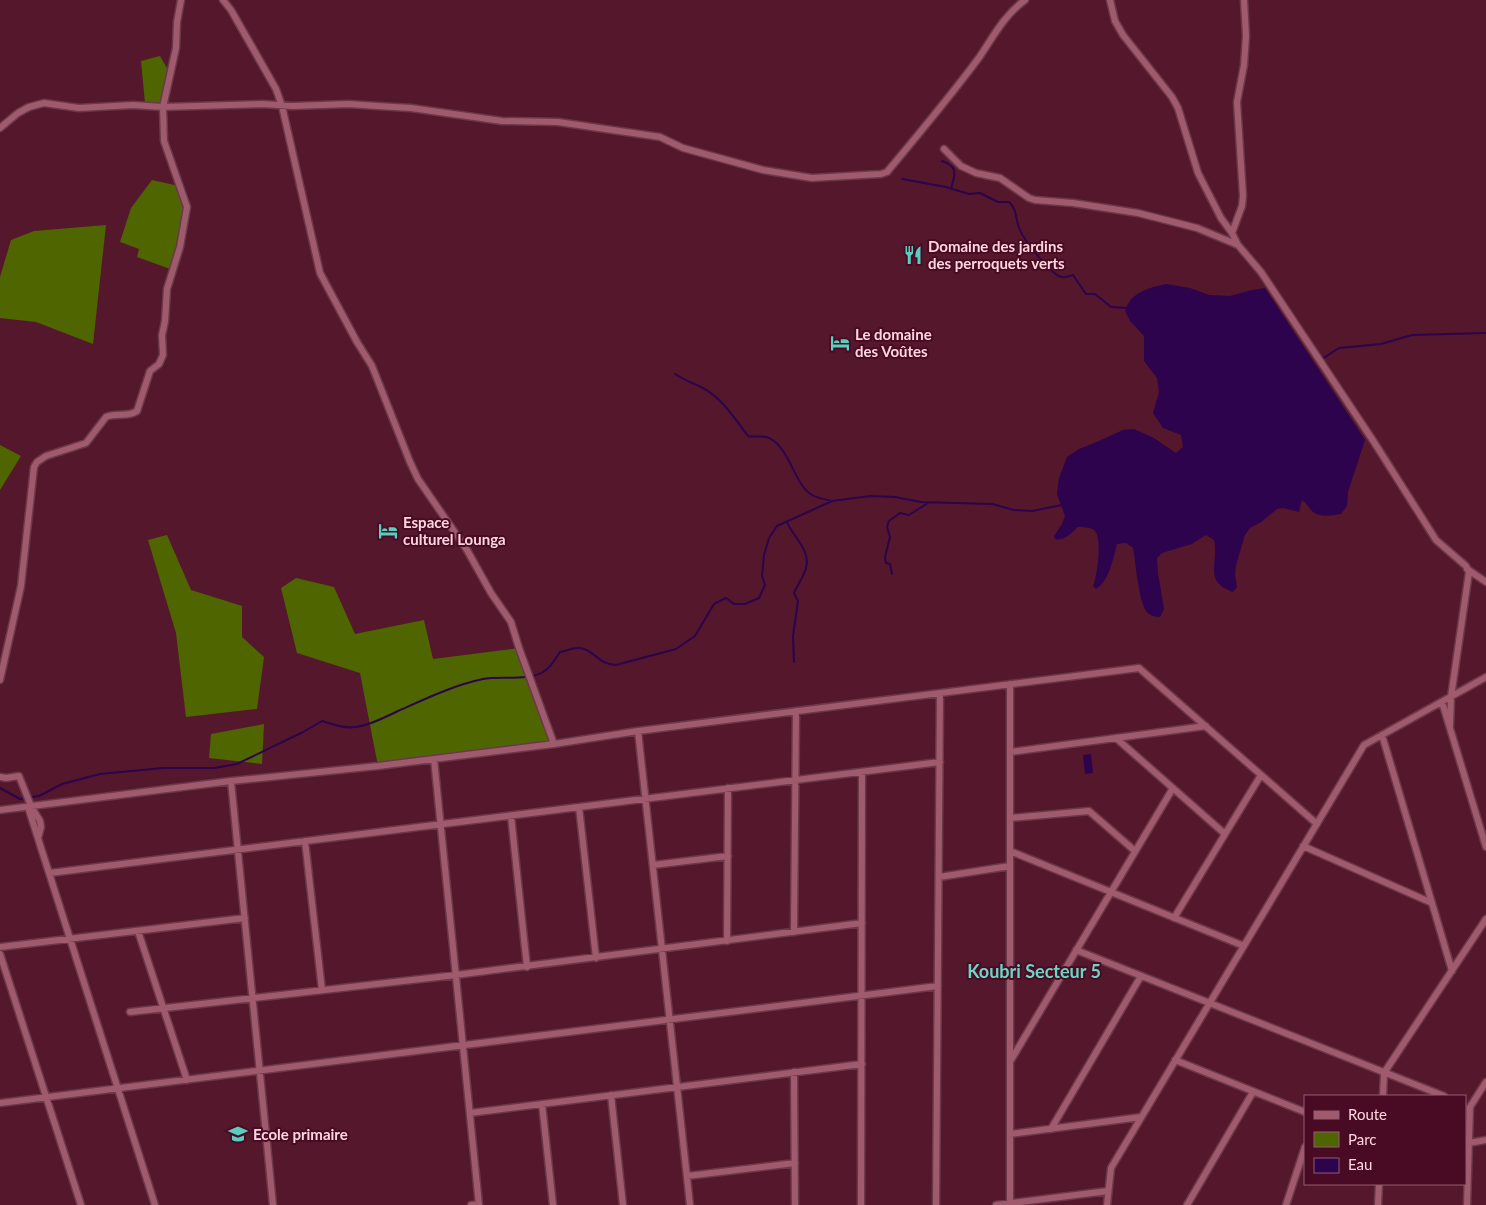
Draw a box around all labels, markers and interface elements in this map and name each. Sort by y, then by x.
place label: Domaine des jardins des perroquets verts [928,237,1065,272]
restaurant icon: Domaine des jardins des perroquets verts [902,244,924,266]
place label: Le domaine des Voûtes [855,325,932,360]
hotel icon: Le domaine des Voûtes [829,332,851,354]
place label: Espace culturel Lounga [403,513,506,548]
hotel icon: Espace culturel Lounga [377,520,399,542]
district label: Koubri Secteur 5 [967,960,1101,982]
legend [1304,1095,1466,1185]
text: Route [1348,1105,1387,1123]
school or university icon: Ecole primaire [227,1123,249,1145]
place label: Ecole primaire [253,1125,348,1143]
text: Parc [1348,1130,1377,1148]
text: Eau [1348,1155,1372,1173]

